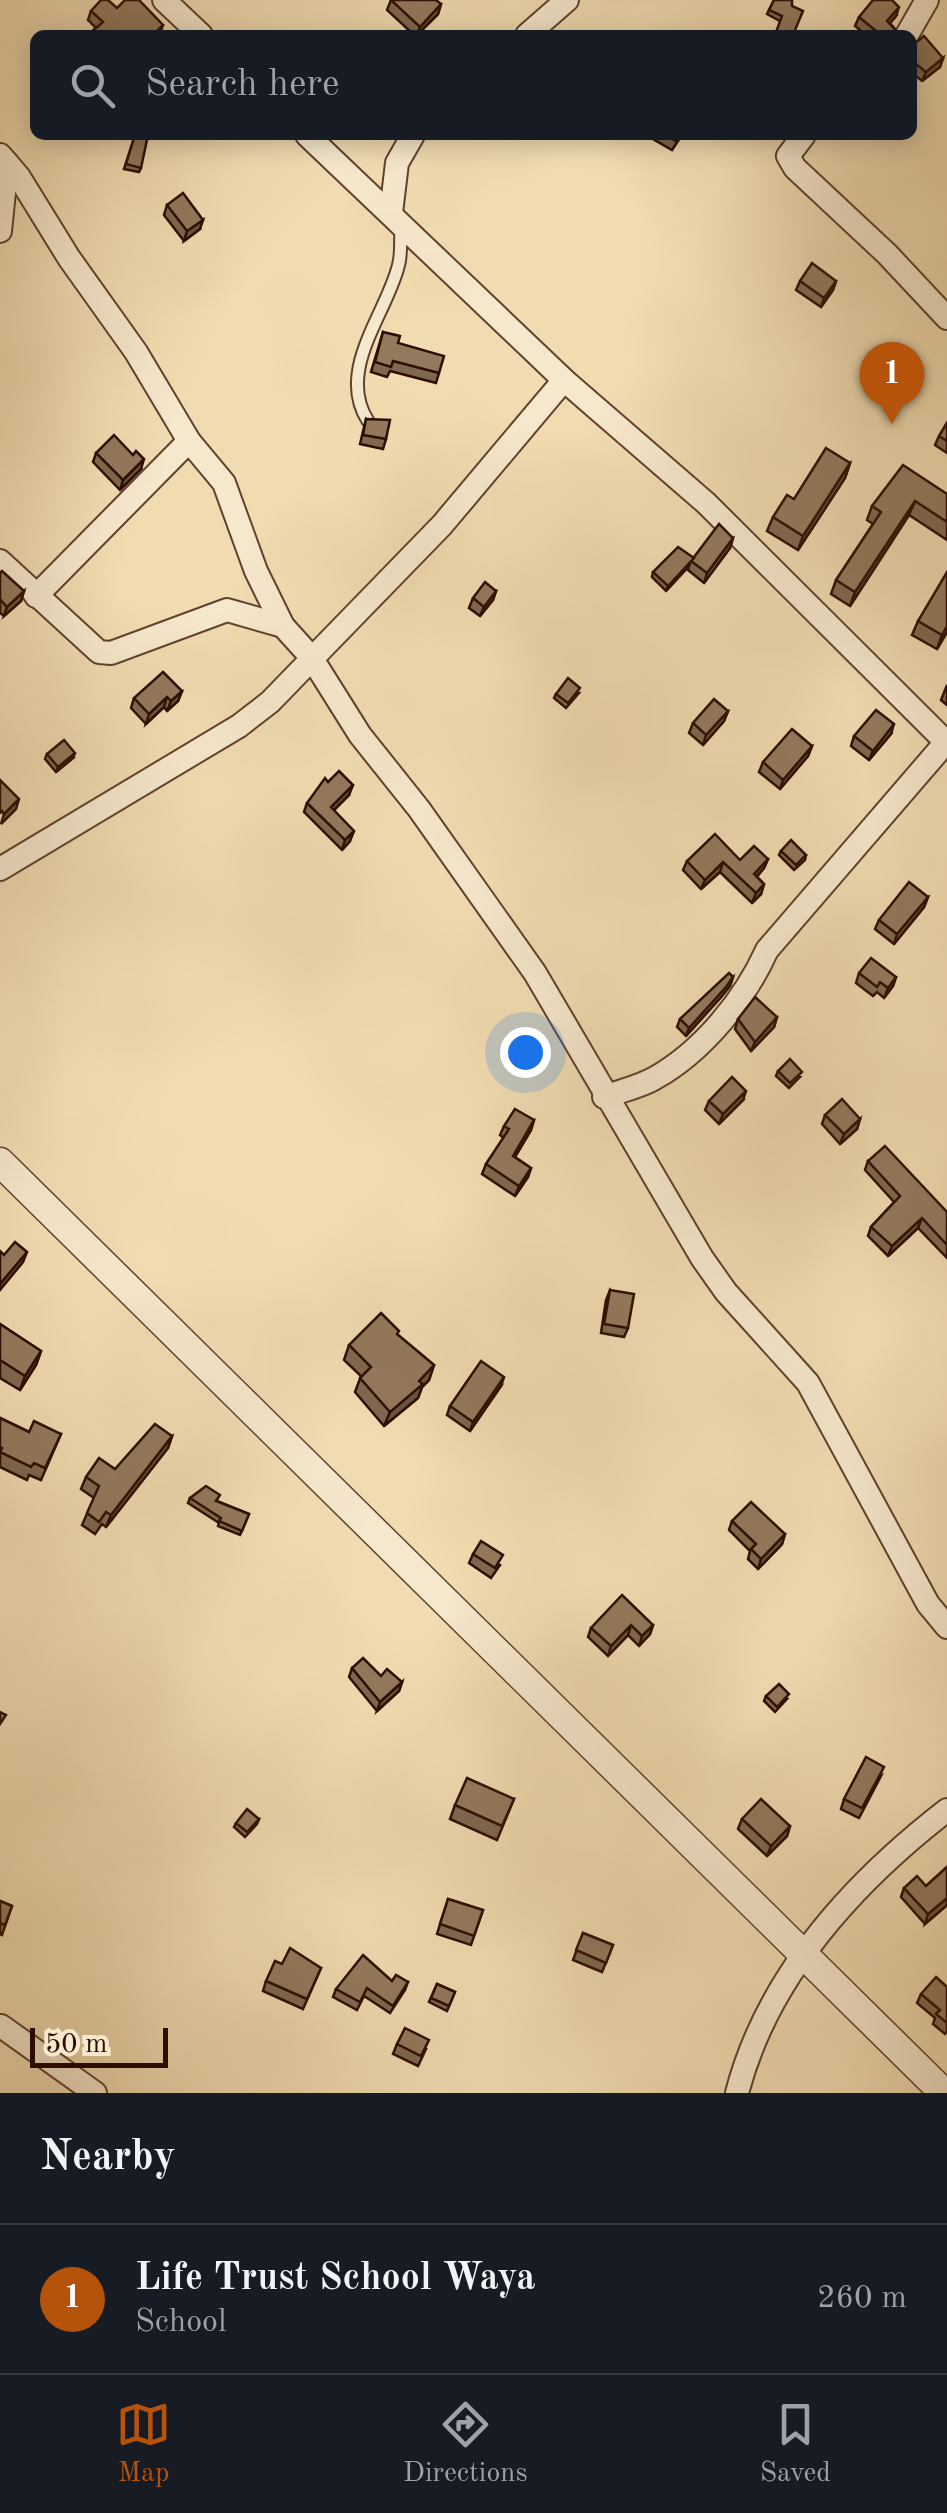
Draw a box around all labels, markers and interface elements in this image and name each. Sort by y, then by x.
search box [30,30,917,140]
icon: search [65,58,120,113]
text: Search here [145,66,340,104]
pin: 1 [860,342,924,424]
your location [500,1027,551,1078]
scale bar [30,2023,168,2068]
text: 50 m [45,2031,108,2059]
text: Nearby [40,2137,176,2179]
text: Life Trust School Waya [135,2260,536,2298]
text: 1 [63,2283,82,2315]
text: 260 m [817,2283,907,2315]
text: School [135,2307,227,2339]
tab: Map [116,2397,171,2492]
tab: Directions [403,2397,528,2492]
tab: Saved [760,2397,831,2492]

